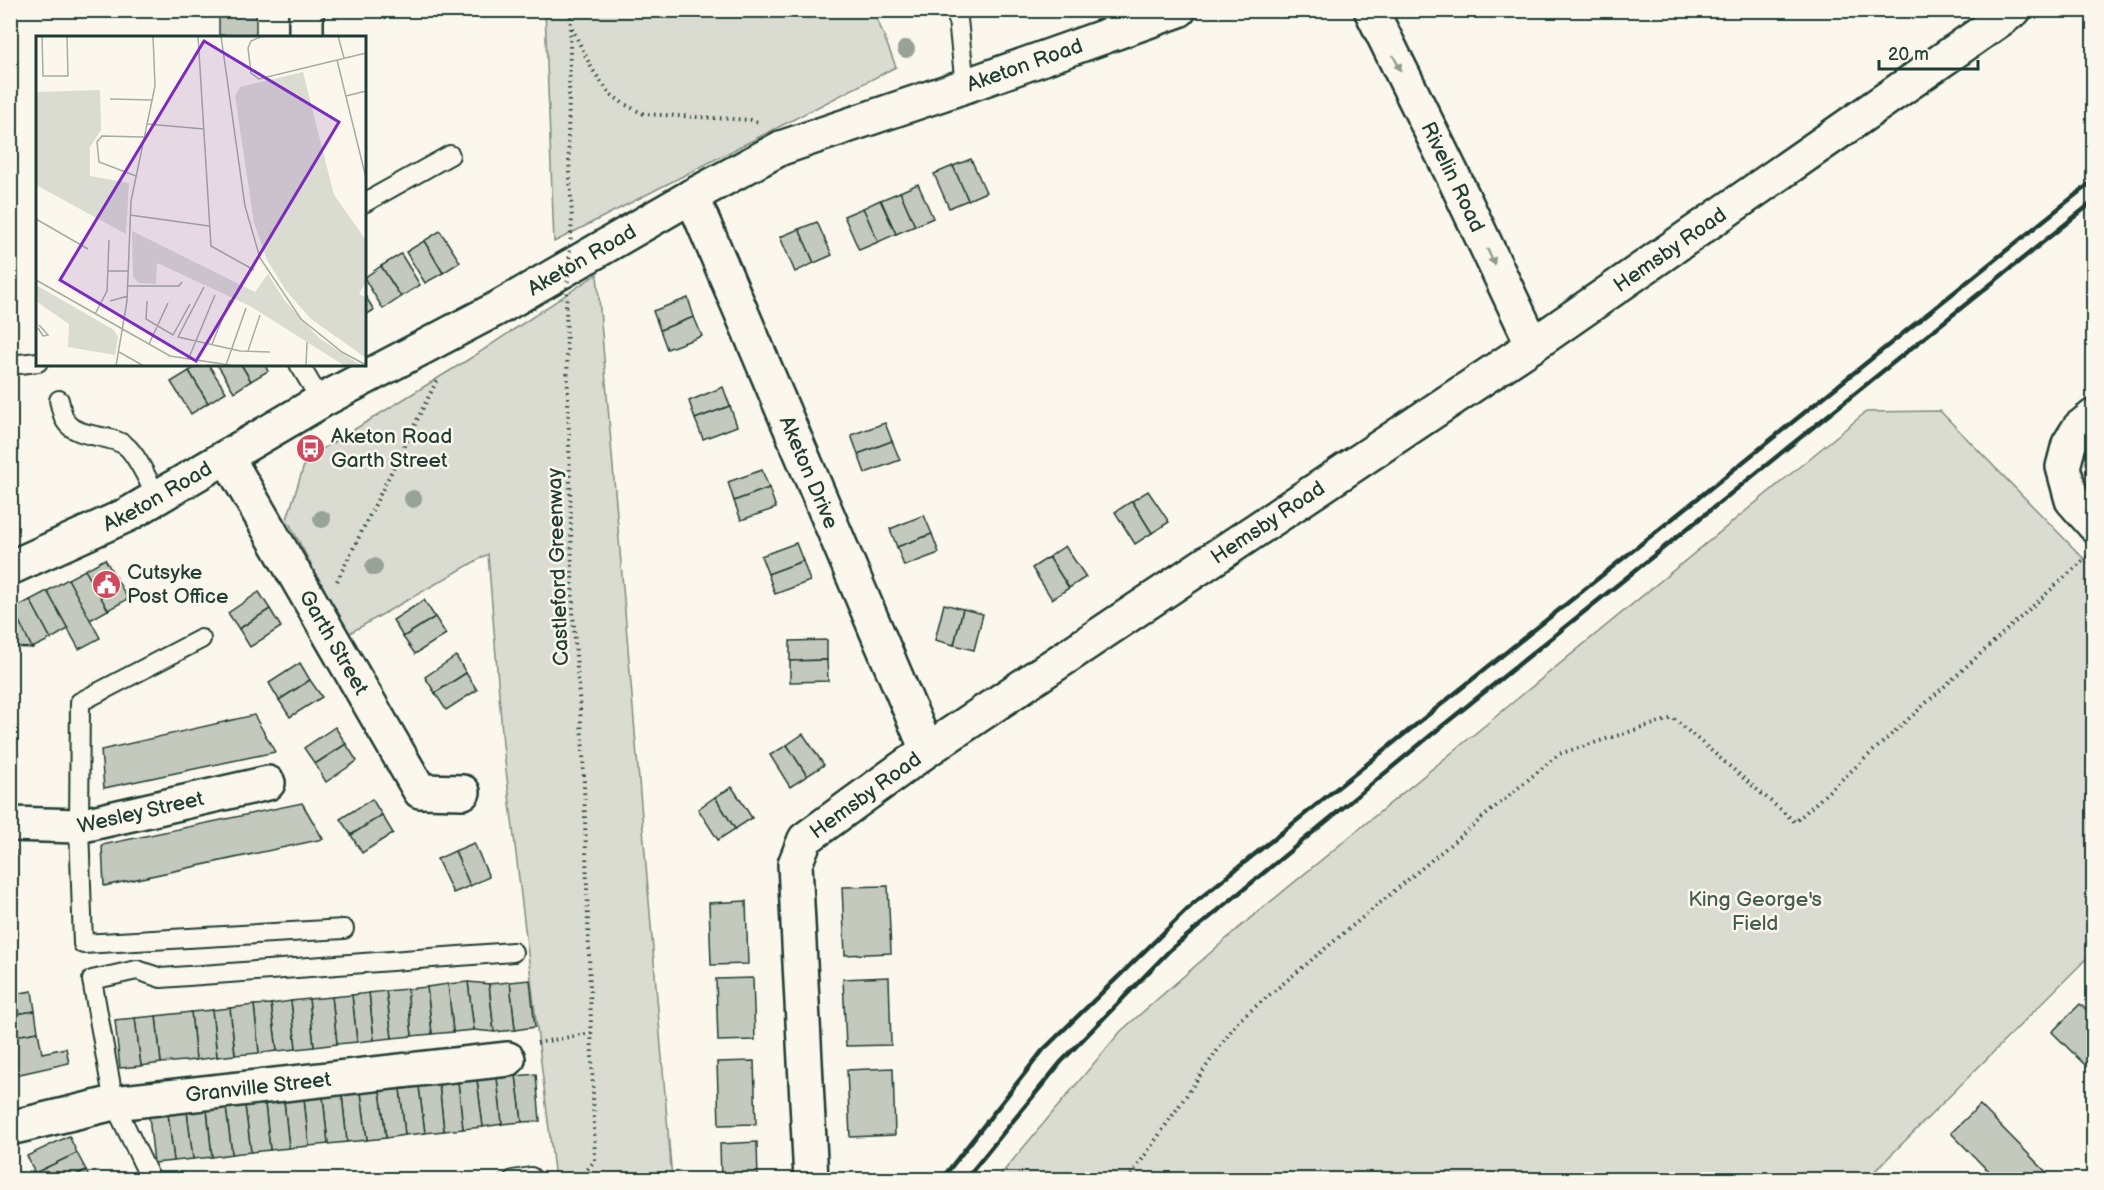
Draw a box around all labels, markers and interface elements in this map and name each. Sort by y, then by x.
street label: Aketon Road [963,33,1086,97]
scale bar [1879,33,1978,71]
inset map [36,36,366,366]
text: 20 m [1888,44,1929,65]
one-way arrow [1391,54,1401,72]
street label: Rivelin Road [1416,118,1490,236]
street label: Hemsby Road [1609,202,1731,298]
street label: Aketon Road [523,219,640,301]
one-way arrow [1487,249,1496,266]
street label: Aketon Drive [774,412,844,532]
place label: Aketon Road Garth Street [331,424,452,473]
bus stop icon: Aketon Road Garth Street [294,432,326,464]
street label: Aketon Road [99,455,216,537]
street label: Castleford Greenway [542,467,574,666]
street label: Hemsby Road [1206,475,1329,569]
place label: Cutsyke Post Office [127,560,228,609]
public building icon: Cutsyke Post Office [90,568,122,600]
street label: Garth Street [294,586,374,699]
street label: Hemsby Road [805,746,926,844]
street label: Wesley Street [75,785,206,838]
park label: King George's Field [1688,887,1822,936]
street label: Granville Street [184,1066,333,1107]

